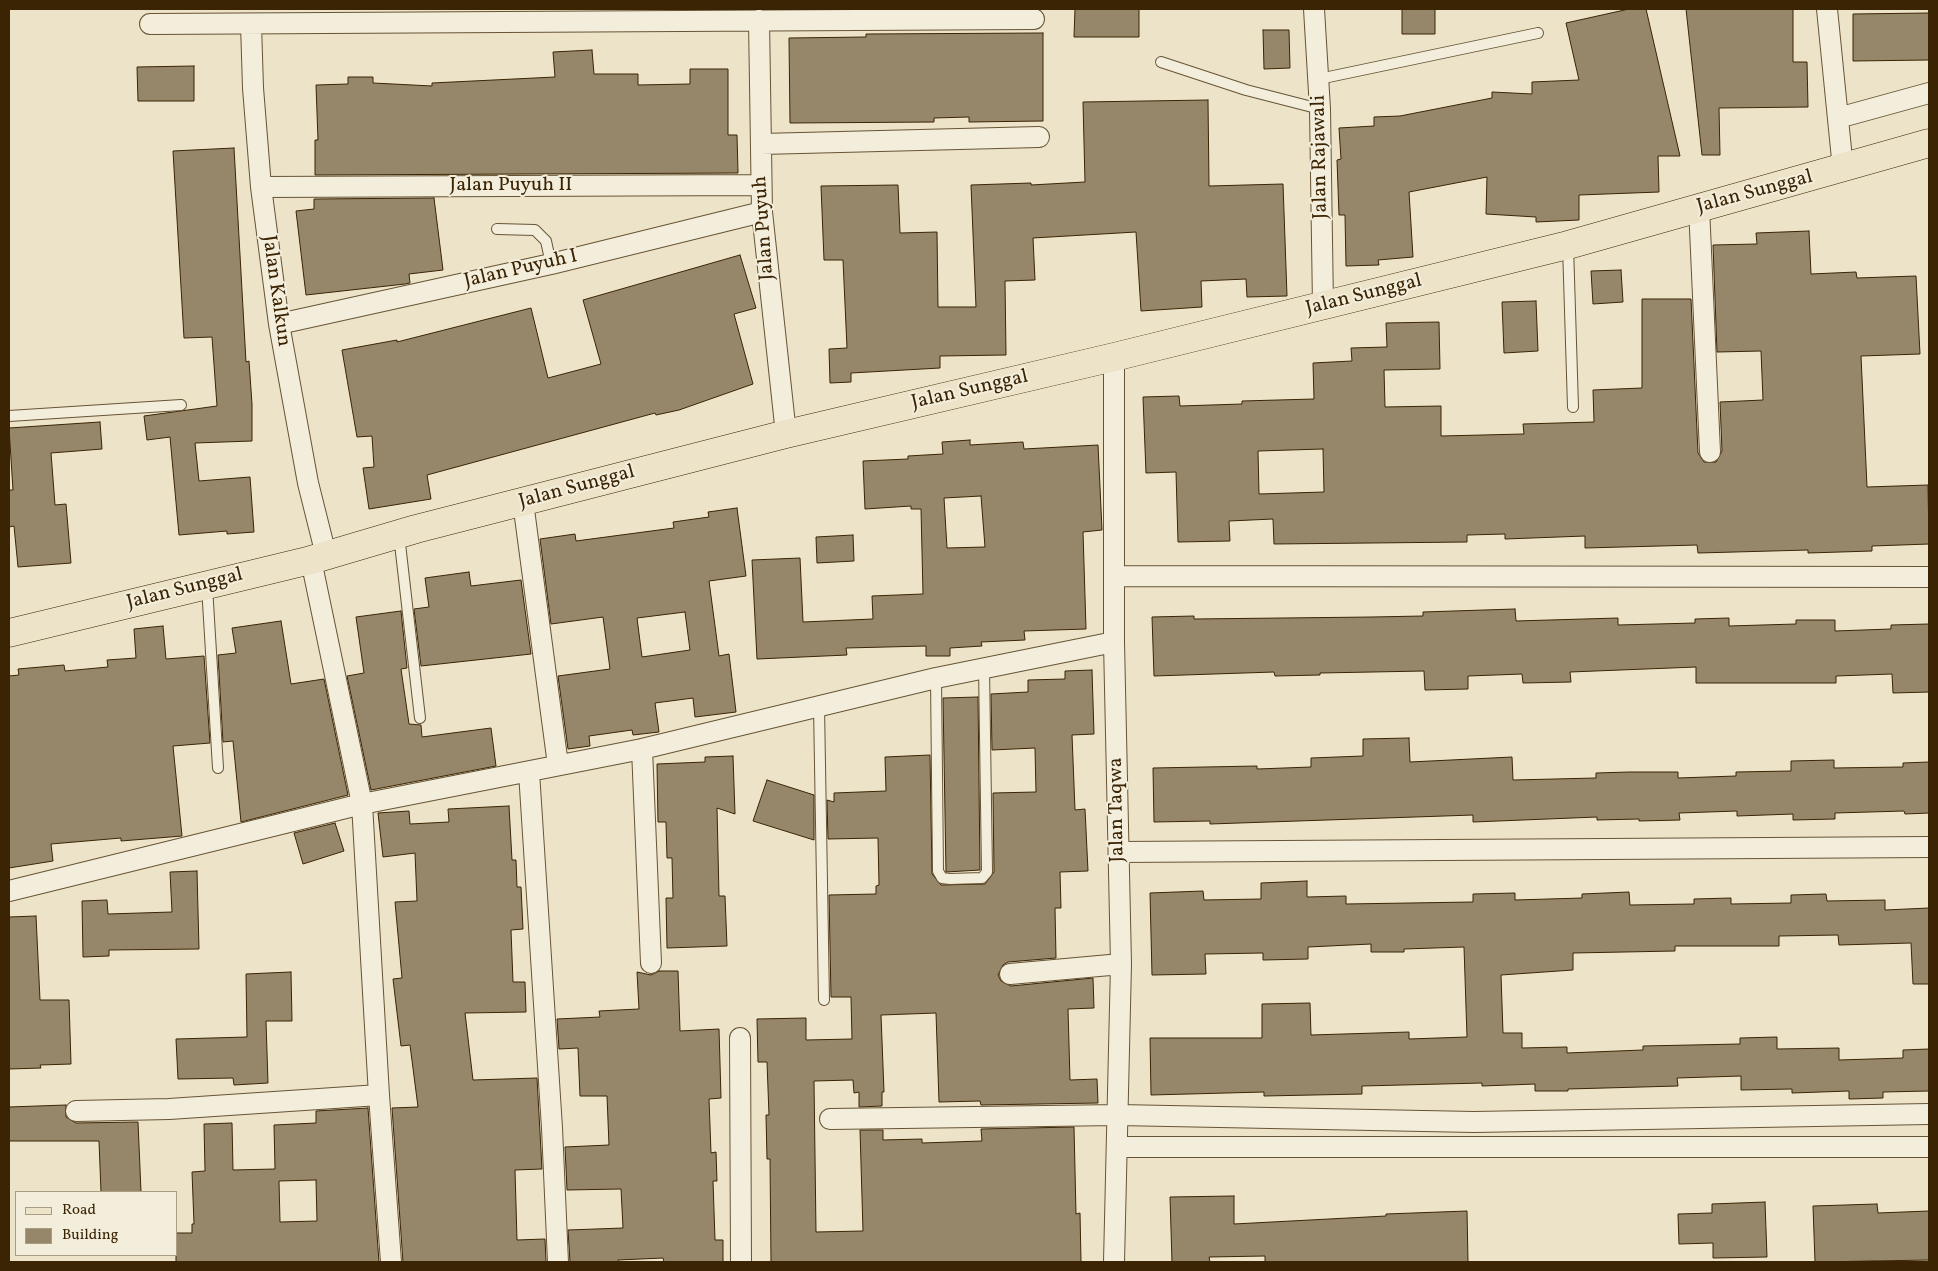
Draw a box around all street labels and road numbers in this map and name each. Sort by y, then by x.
street label: Jalan Rajawali [1308,95,1334,219]
street label: Jalan Sunggal [1694,166,1816,220]
street label: Jalan Puyuh II [450,174,572,198]
street label: Jalan Puyuh [749,175,781,281]
street label: Jalan Kalkun [255,234,295,348]
street label: Jalan Puyuh I [462,245,580,295]
street label: Jalan Sunggal [1303,270,1425,322]
street label: Jalan Sunggal [909,366,1031,416]
street label: Jalan Sunggal [516,461,638,515]
street label: Jalan Sunggal [124,564,246,616]
street label: Jalan Taqwa [1105,757,1131,863]

